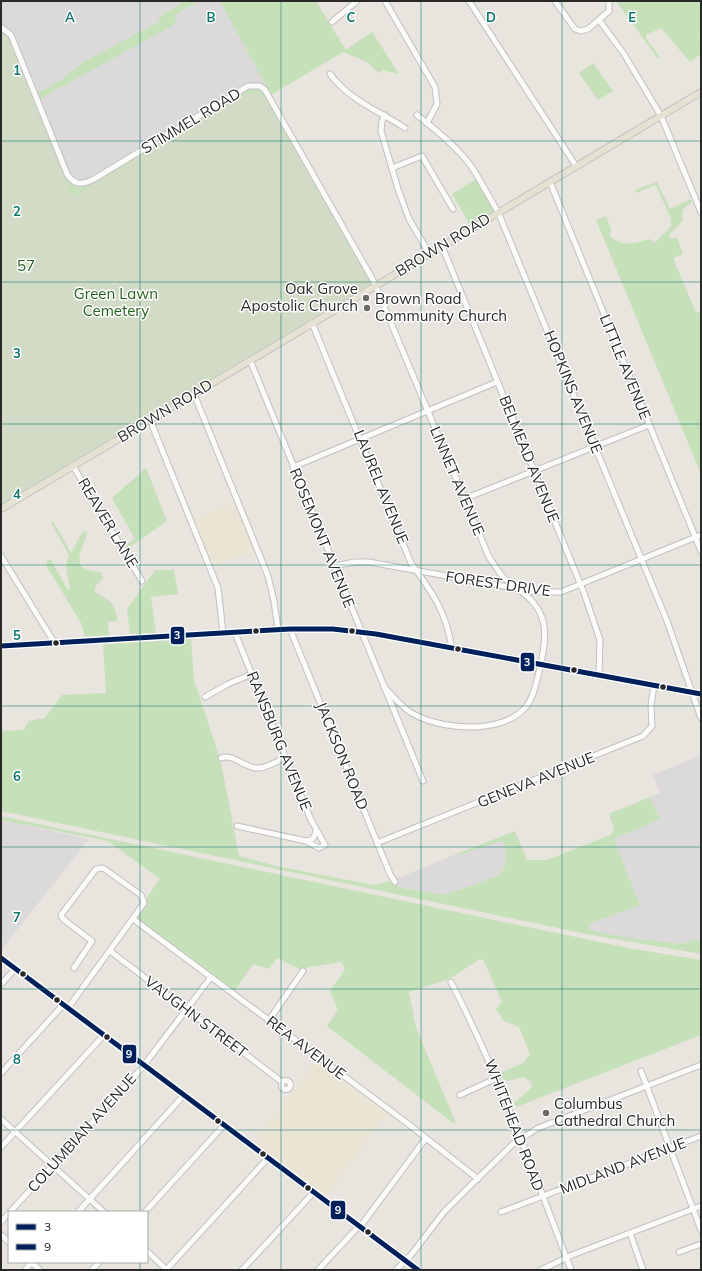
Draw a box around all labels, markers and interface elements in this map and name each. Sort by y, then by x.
text: A [65,9,75,25]
text: B [207,9,216,25]
text: C [347,9,356,25]
text: D [486,9,496,25]
text: E [628,9,636,25]
text: 1 [13,62,21,78]
street label: STIMMEL ROAD [138,83,244,158]
text: 2 [13,203,21,219]
street label: BROWN ROAD [392,209,494,280]
park label: 57 [17,256,35,275]
place label: Oak Grove Apostolic Church [241,279,358,315]
park label: Green Lawn Cemetery [74,284,158,320]
place label: Brown Road Community Church [375,289,507,325]
marker: Oak Grove Apostolic Church [361,293,371,303]
marker: Brown Road Community Church [362,303,372,313]
street label: LITTLE AVENUE [596,311,655,422]
street label: HOPKINS AVENUE [540,327,607,456]
text: 3 [13,345,21,361]
street label: BROWN ROAD [114,375,216,446]
street label: BELMEAD AVENUE [495,393,564,525]
street label: LINNET AVENUE [426,423,489,538]
street label: LAUREL AVENUE [350,427,413,547]
street label: ROSEMONT AVENUE [286,465,359,611]
street label: REAVER LANE [74,474,143,571]
text: 4 [13,486,21,502]
street label: FOREST DRIVE [444,567,552,600]
line badge: 3 [170,626,185,645]
unlabelled marker [251,626,261,636]
unlabelled marker [347,626,357,636]
text: 5 [13,627,21,643]
text: 3 [174,628,181,642]
unlabelled marker [51,638,61,648]
unlabelled marker [453,644,463,654]
line badge: 3 [520,652,535,672]
text: 3 [524,655,531,669]
unlabelled marker [569,665,579,675]
street label: RANSBURG AVENUE [243,668,316,813]
unlabelled marker [658,682,668,692]
street label: JACKSON ROAD [312,699,373,813]
street label: GENEVA AVENUE [474,747,597,812]
text: 6 [13,768,21,784]
text: 7 [13,909,21,925]
unlabelled marker [18,969,28,979]
street label: VAUGHN STREET [141,972,252,1062]
unlabelled marker [52,995,62,1005]
street label: REA AVENUE [263,1012,350,1084]
unlabelled marker [102,1032,112,1042]
line badge: 9 [122,1044,137,1064]
text: 9 [126,1047,133,1061]
text: 8 [13,1051,21,1067]
street label: WHITEHEAD ROAD [480,1056,548,1194]
street label: COLUMBIAN AVENUE [23,1069,140,1196]
place label: Columbus Cathedral Church [554,1094,675,1130]
marker: Columbus Cathedral Church [541,1108,551,1118]
unlabelled marker [213,1116,223,1126]
street label: MIDLAND AVENUE [557,1133,689,1198]
unlabelled marker [258,1149,268,1159]
unlabelled marker [303,1183,313,1193]
line badge: 9 [330,1200,346,1220]
text: 9 [335,1203,342,1217]
legend [8,1211,148,1263]
text: 3 [44,1219,51,1234]
unlabelled marker [363,1227,373,1237]
text: 9 [44,1239,51,1254]

